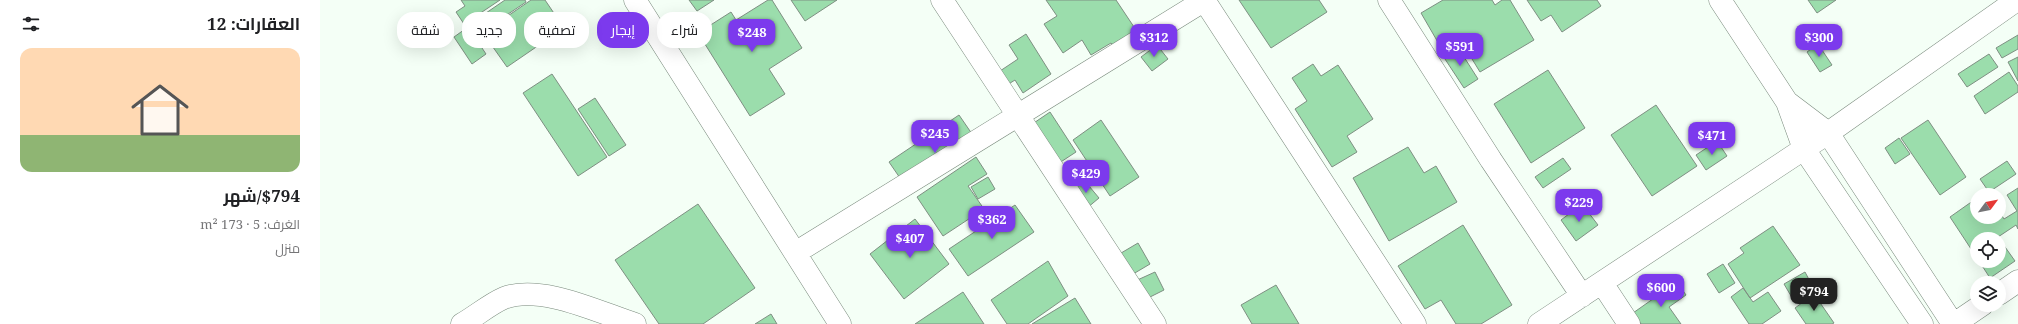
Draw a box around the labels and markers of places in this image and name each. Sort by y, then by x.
pin: $248 [728,19,776,53]
pin: $312 [1130,24,1178,58]
pin: $300 [1795,24,1843,58]
pin: $591 [1436,33,1484,67]
pin: $245 [911,120,959,154]
pin: $471 [1688,122,1736,156]
pin: $429 [1062,160,1110,194]
pin: $229 [1555,189,1603,223]
pin: $362 [968,206,1016,240]
pin: $407 [886,225,934,259]
pin: $600 [1637,274,1685,308]
pin: $794 [1790,278,1838,312]

